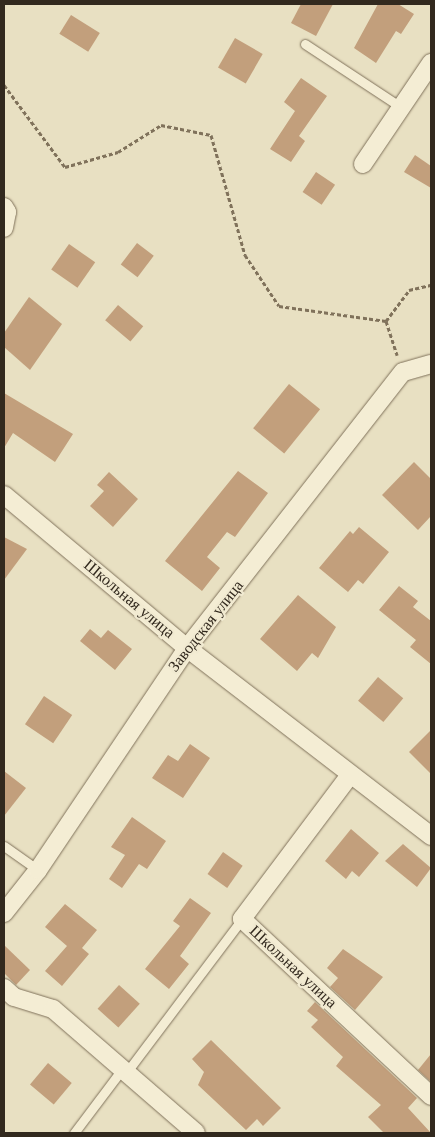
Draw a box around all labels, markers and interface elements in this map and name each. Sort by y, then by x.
street label: Школьная улица [80,555,178,643]
street label: Заводская улица [164,576,248,676]
street label: Школьная улица [245,922,341,1012]

